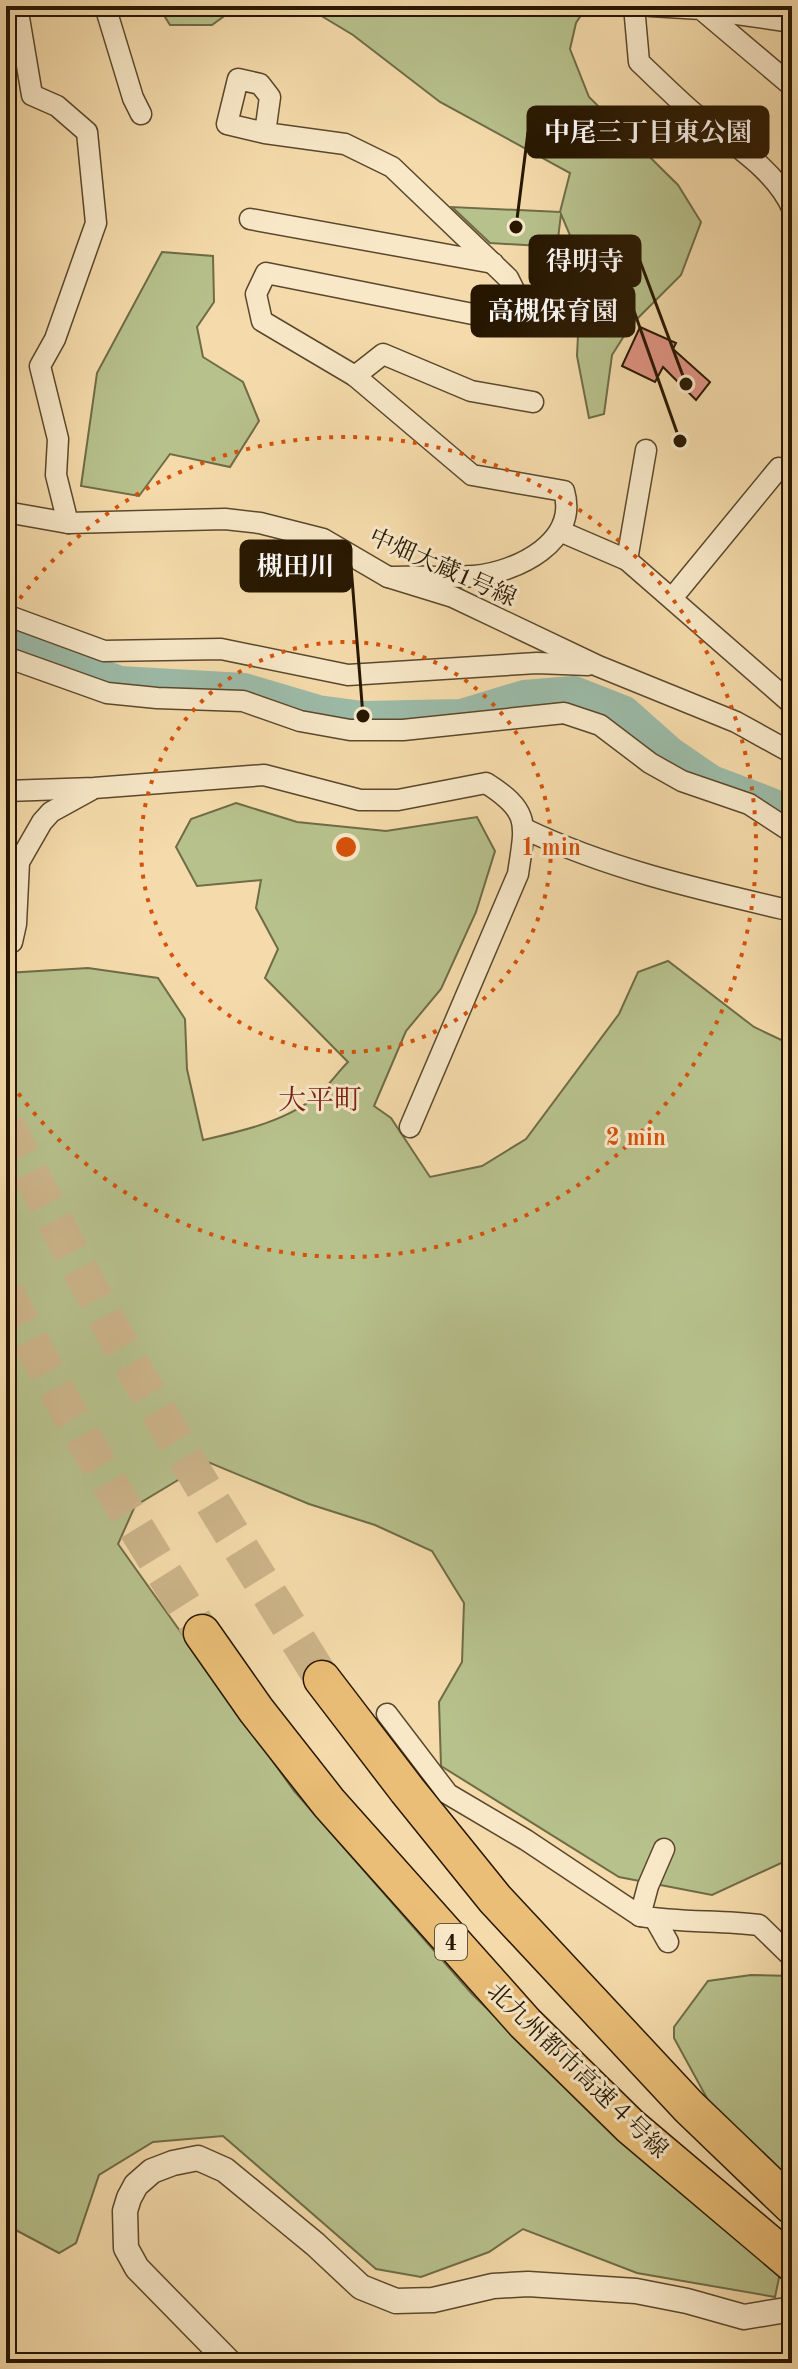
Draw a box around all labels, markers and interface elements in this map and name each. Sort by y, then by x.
callout: 中尾三丁目東公園 [528,107,768,157]
text: 中尾三丁目東公園 [544,118,752,147]
callout: 得明寺 [530,236,640,286]
text: 得明寺 [546,247,624,276]
callout: 高槻保育園 [472,286,634,336]
text: 高槻保育園 [488,297,618,326]
street label: 中畑大蔵1号線 [365,523,520,612]
callout: 槻田川 [241,541,351,591]
text: 槻田川 [257,552,335,581]
centre of rings [332,833,360,861]
text: 1 min [521,837,581,861]
district label: 大平町 [278,1085,362,1116]
text: 2 min [606,1127,666,1151]
road number: 4 [435,1924,467,1960]
street label: 北九州都市高速４号線 [482,1977,673,2163]

